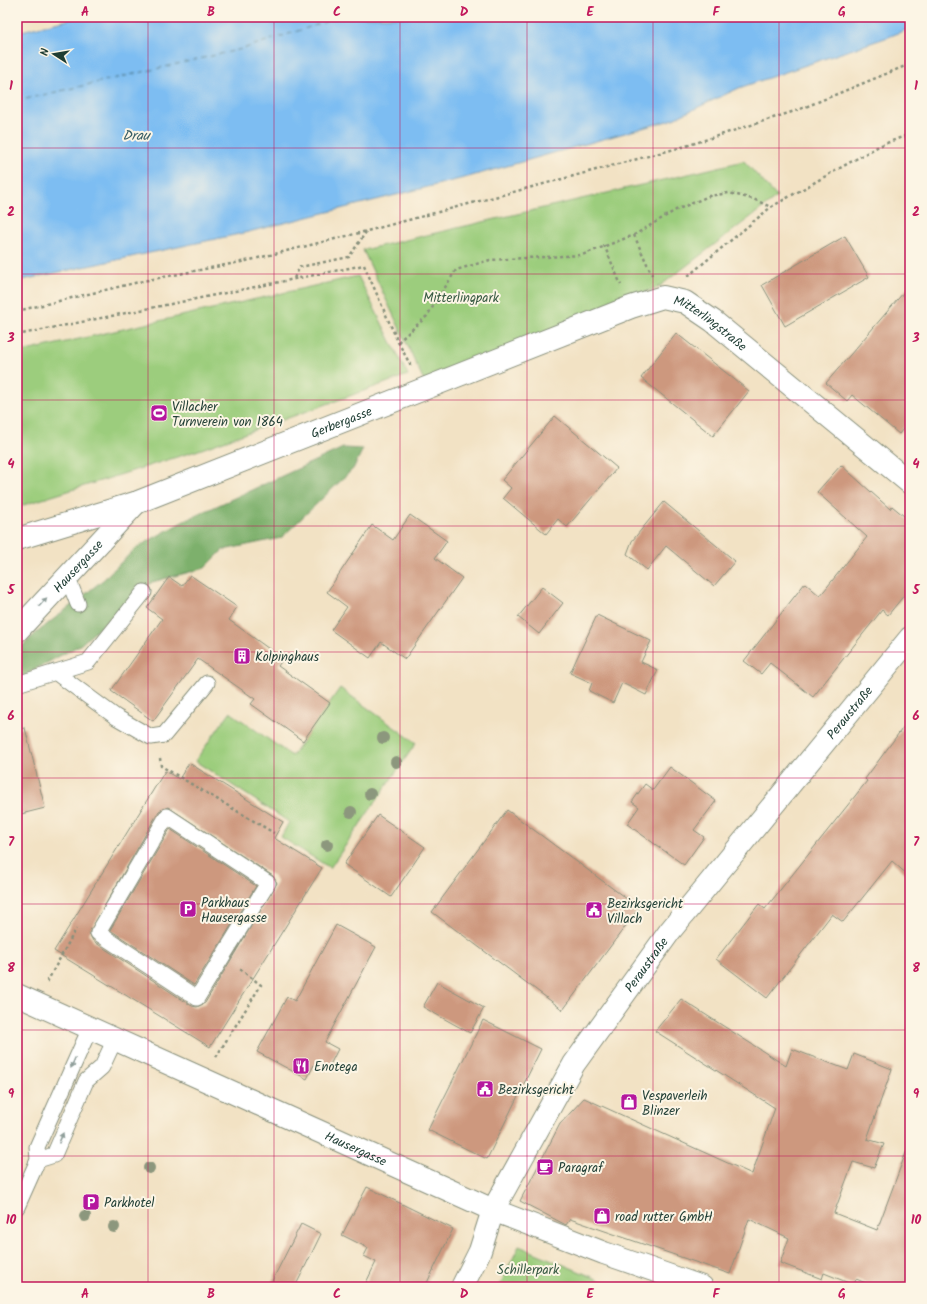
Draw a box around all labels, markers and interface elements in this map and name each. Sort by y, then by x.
text: A [81,2,89,23]
text: B [207,2,215,23]
text: C [333,2,341,23]
text: D [460,2,469,23]
text: E [586,2,594,23]
text: F [712,2,720,23]
text: G [838,2,846,23]
north arrow [34,34,74,74]
text: N [36,47,55,57]
text: 1 [9,76,13,97]
text: 1 [914,76,918,97]
water label: Drau [123,125,152,147]
text: 2 [7,202,15,223]
text: 2 [912,202,920,223]
park label: Mitterlingpark [423,288,500,309]
street label: Mitterlingstraße [671,291,751,357]
text: 3 [6,328,15,349]
text: 3 [911,328,920,349]
place label: Villacher Turnverein von 1864 [172,397,283,433]
street label: Gerbergasse [308,401,376,445]
sports icon: Villacher Turnverein von 1864 [149,403,169,423]
text: 4 [7,454,15,475]
text: 4 [912,454,920,475]
street label: Hausergasse [49,535,109,598]
text: 5 [7,580,16,601]
text: 5 [912,580,921,601]
one-way arrow [39,597,48,607]
building icon: Kolpinghaus [232,646,252,666]
place label: Kolpinghaus [255,647,319,668]
street label: Peraustraße [822,682,879,745]
text: 6 [7,706,15,727]
text: 6 [912,706,920,727]
text: 7 [8,832,15,853]
text: 7 [913,832,920,853]
place label: Parkhaus Hausergasse [201,893,267,929]
place label: Bezirksgericht Villach [607,894,684,930]
parking icon: Parkhaus Hausergasse [178,899,198,919]
public building icon: Bezirksgericht Villach [584,900,604,920]
street label: Peraustraße [620,933,674,997]
text: 8 [7,958,15,979]
text: 8 [912,958,920,979]
restaurant icon: Enotega [291,1056,311,1076]
one-way arrow [70,1057,77,1069]
place label: Enotega [314,1057,358,1078]
public building icon: Bezirksgericht [475,1079,495,1099]
place label: Bezirksgericht [498,1080,575,1101]
text: 9 [8,1084,15,1105]
text: 9 [913,1084,920,1105]
place label: Vespaverleih Blinzer [642,1086,707,1122]
shop icon: Vespaverleih Blinzer [619,1092,639,1112]
street label: Hausergasse [321,1126,390,1173]
one-way arrow [59,1131,65,1143]
cafe icon: Paragraf [535,1157,555,1177]
place label: Paragraf [558,1158,604,1179]
parking icon: Parkhotel [81,1192,101,1212]
place label: Parkhotel [104,1193,154,1214]
shop icon: road rutter GmbH [592,1206,612,1226]
place label: road rutter GmbH [615,1207,713,1228]
text: 10 [6,1210,17,1231]
text: 10 [911,1210,922,1231]
park label: Schillerpark [497,1260,560,1281]
text: A [81,1284,89,1304]
text: B [207,1284,215,1304]
text: C [333,1284,341,1304]
text: D [460,1284,469,1304]
text: E [586,1284,594,1304]
text: F [712,1284,720,1304]
text: G [838,1284,846,1304]

